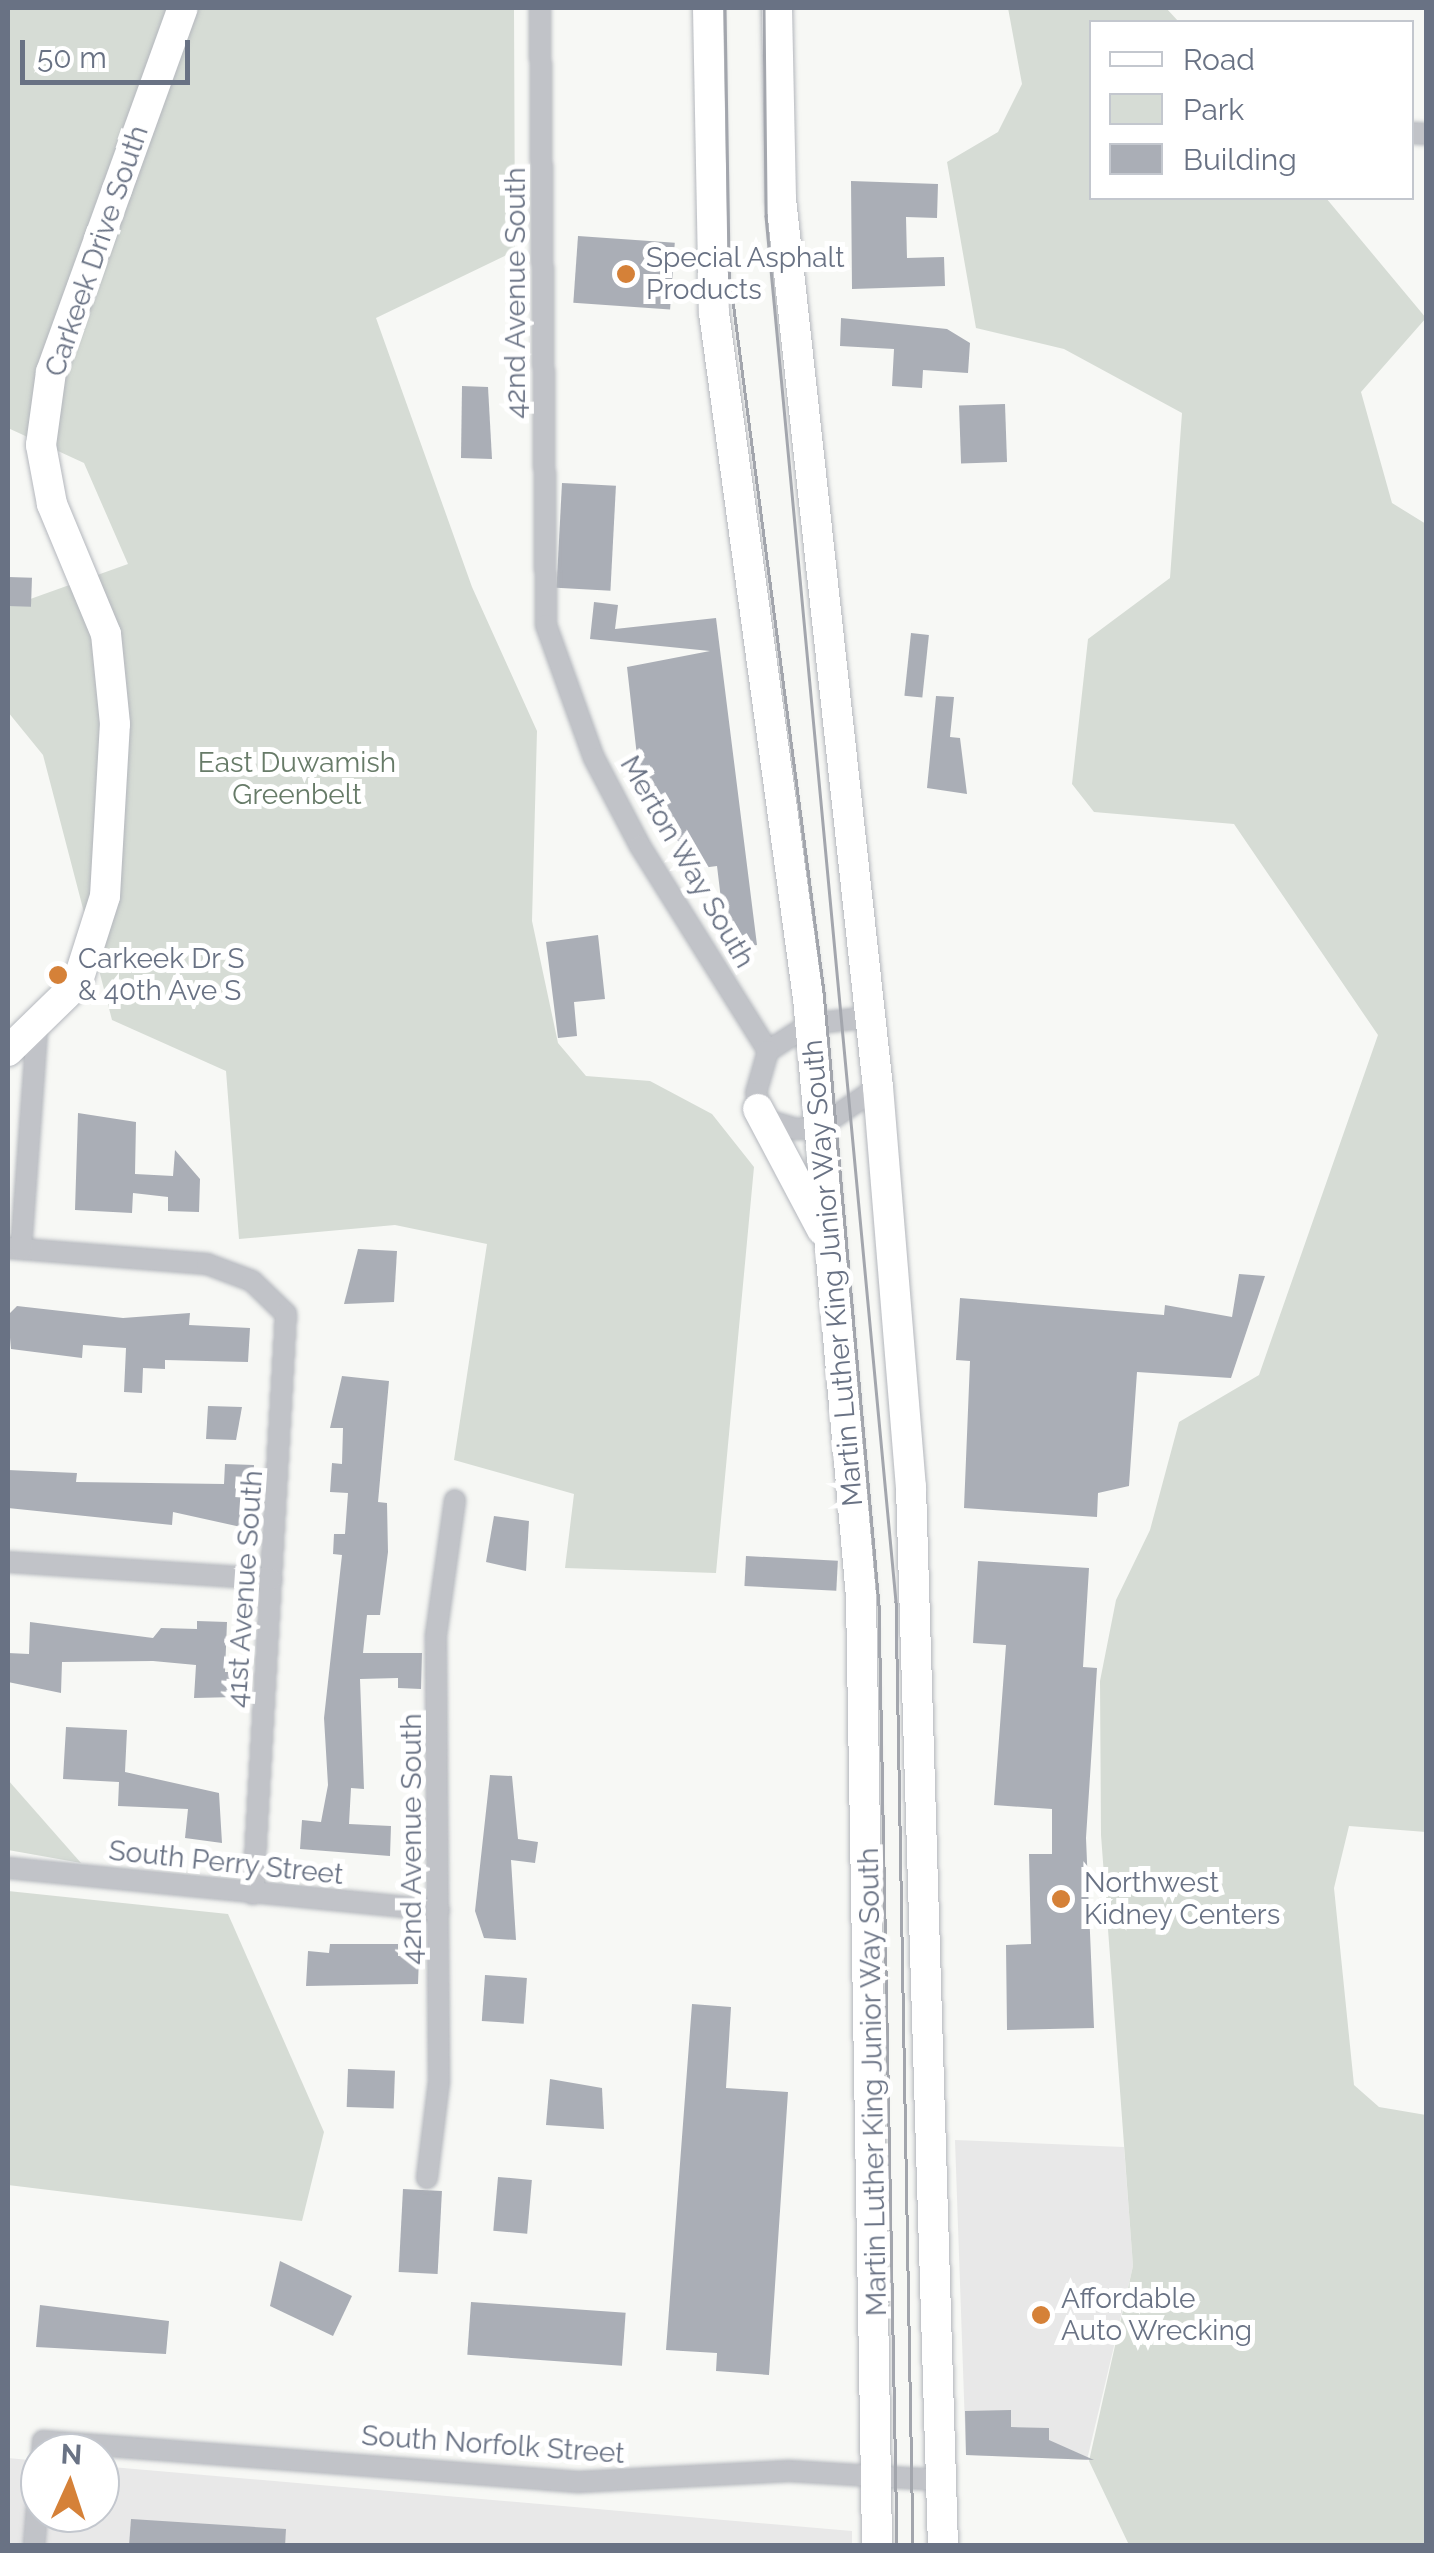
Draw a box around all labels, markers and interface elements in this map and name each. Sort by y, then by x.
scale bar [25,20,195,82]
legend [1089,20,1414,200]
text: 50 m [37,40,107,75]
text: Road [1183,42,1255,77]
text: Park [1183,92,1244,127]
street label: Carkeek Drive South [38,121,156,381]
text: Building [1183,142,1297,177]
street label: 42nd Avenue South [499,167,533,419]
place label: Special Asphalt Products [646,241,846,307]
marker: Special Asphalt Products [615,263,637,285]
park label: East Duwamish Greenbelt [198,746,396,812]
street label: Merton Way South [612,749,762,975]
place label: Carkeek Dr S & 40th Ave S [78,942,245,1008]
marker: Carkeek Dr S & 40th Ave S [47,964,69,986]
street label: Martin Luther King Junior Way South [796,1036,870,1510]
street label: 41st Avenue South [220,1469,270,1709]
street label: 42nd Avenue South [395,1713,429,1965]
street label: South Perry Street [107,1834,345,1892]
street label: Martin Luther King Junior Way South [852,1846,894,2318]
place label: Northwest Kidney Centers [1084,1866,1281,1932]
marker: Northwest Kidney Centers [1048,1886,1074,1912]
place label: Affordable Auto Wrecking [1061,2282,1253,2348]
marker: Affordable Auto Wrecking [1030,2304,1052,2326]
street label: South Norfolk Street [360,2419,626,2471]
north arrow [20,2433,120,2533]
text: N [60,2438,83,2472]

